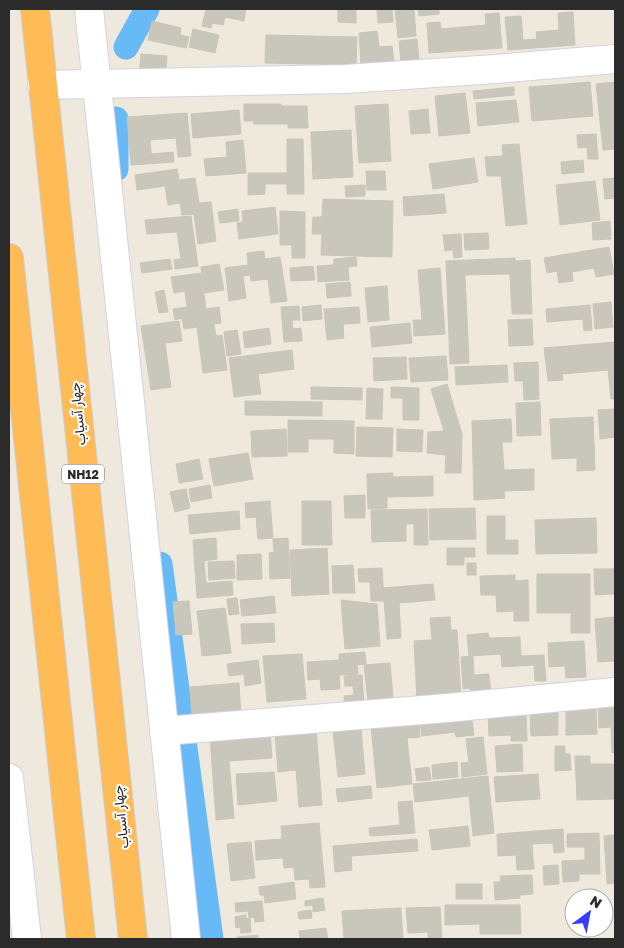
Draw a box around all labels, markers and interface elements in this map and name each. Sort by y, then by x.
street label: چهار آسیاب [65,381,91,447]
road number: NH12 [62,464,104,484]
street label: چهار آسیاب [108,784,134,850]
north arrow [564,888,614,938]
text: N [587,892,605,912]

